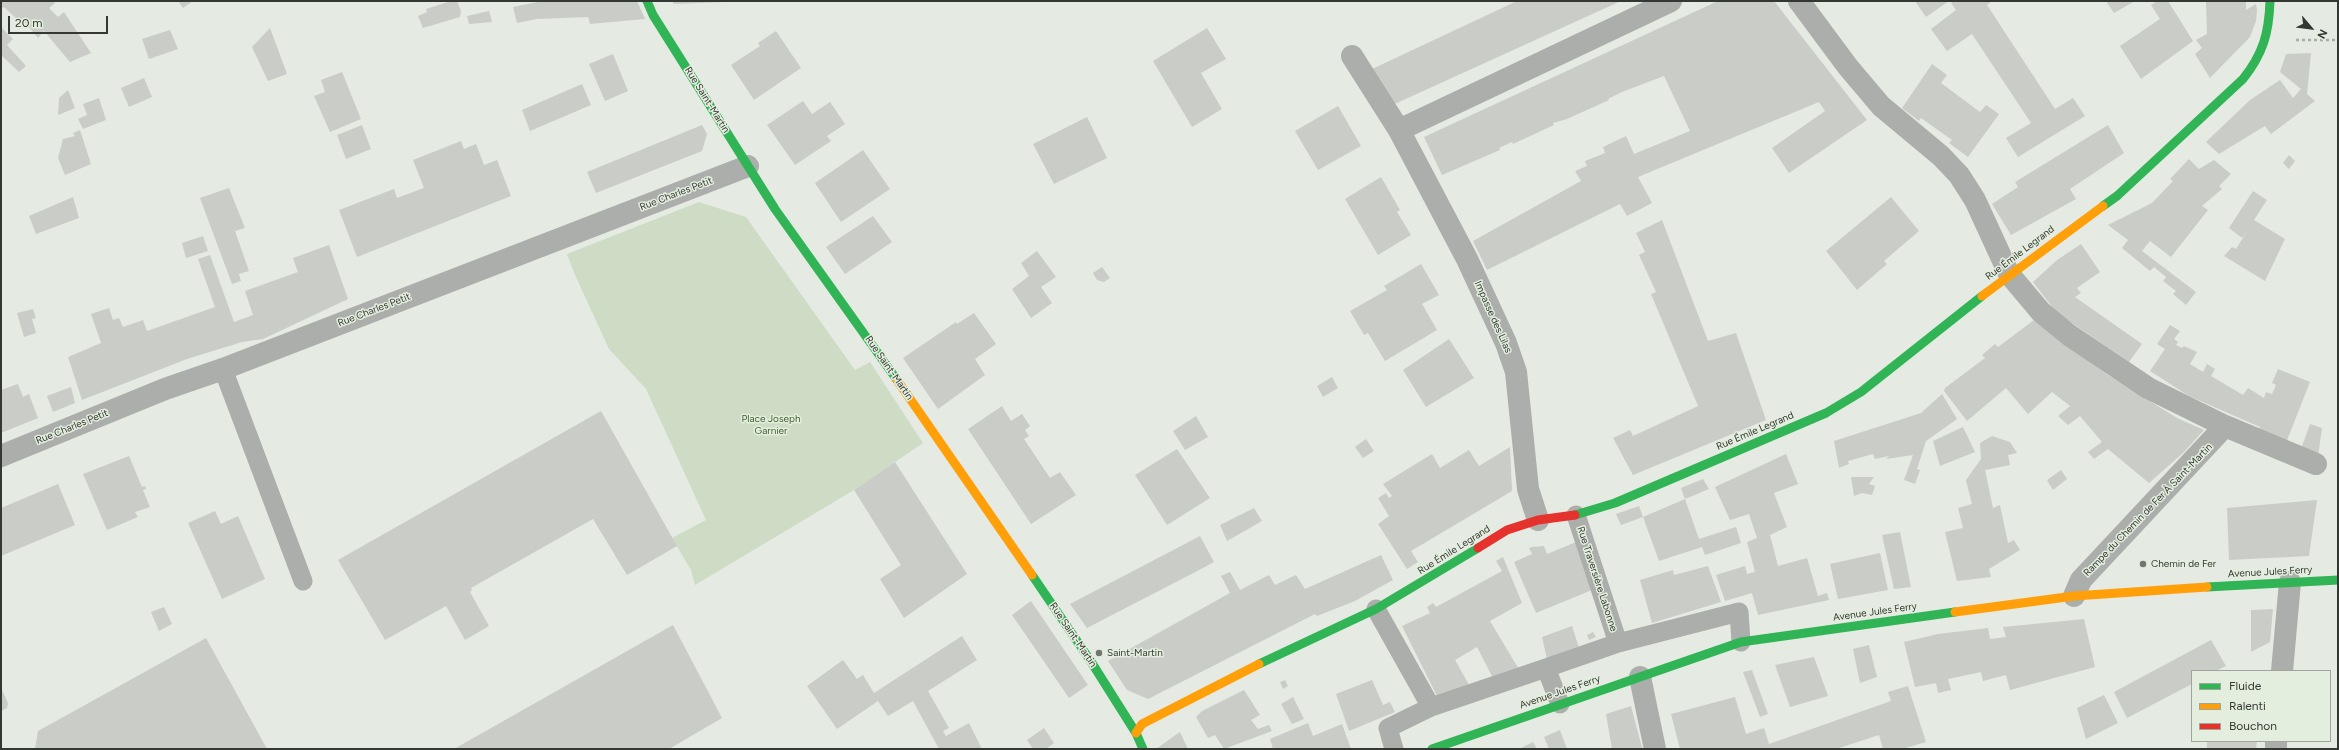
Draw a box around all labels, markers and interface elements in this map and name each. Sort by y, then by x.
scale bar [10,8,110,34]
north arrow [2291,8,2331,48]
text: 20 m [15,16,43,30]
text: N [2314,27,2330,41]
street label: Rue Saint-Martin [682,65,732,135]
street label: Rue Charles Petit [638,175,714,213]
street label: Rue Émile Legrand [1983,223,2057,283]
street label: Impasse des Lilas [1472,279,1514,355]
street label: Rue Charles Petit [336,291,412,329]
street label: Rue Saint-Martin [862,334,916,402]
street label: Rue Charles Petit [34,407,110,447]
street label: Rue Émile Legrand [1714,409,1796,453]
park label: Place Joseph Garnier [742,413,800,436]
street label: Rampe du Chemin de Fer À Saint-Martin [2081,441,2215,579]
street label: Rue Émile Legrand [1416,523,1492,577]
street label: Rue Traversière Labonne [1574,525,1620,633]
place label: Chemin de Fer [2151,558,2216,570]
marker: Chemin de Fer [2138,559,2148,569]
street label: Avenue Jules Ferry [2227,564,2313,580]
street label: Rue Saint-Martin [1047,600,1099,670]
street label: Avenue Jules Ferry [1832,600,1918,624]
place label: Saint-Martin [1107,647,1163,659]
marker: Saint-Martin [1094,648,1104,658]
legend [2191,670,2331,742]
street label: Avenue Jules Ferry [1518,673,1602,711]
text: Fluide [2229,679,2261,693]
text: Ralenti [2229,699,2266,713]
text: Bouchon [2229,719,2277,733]

